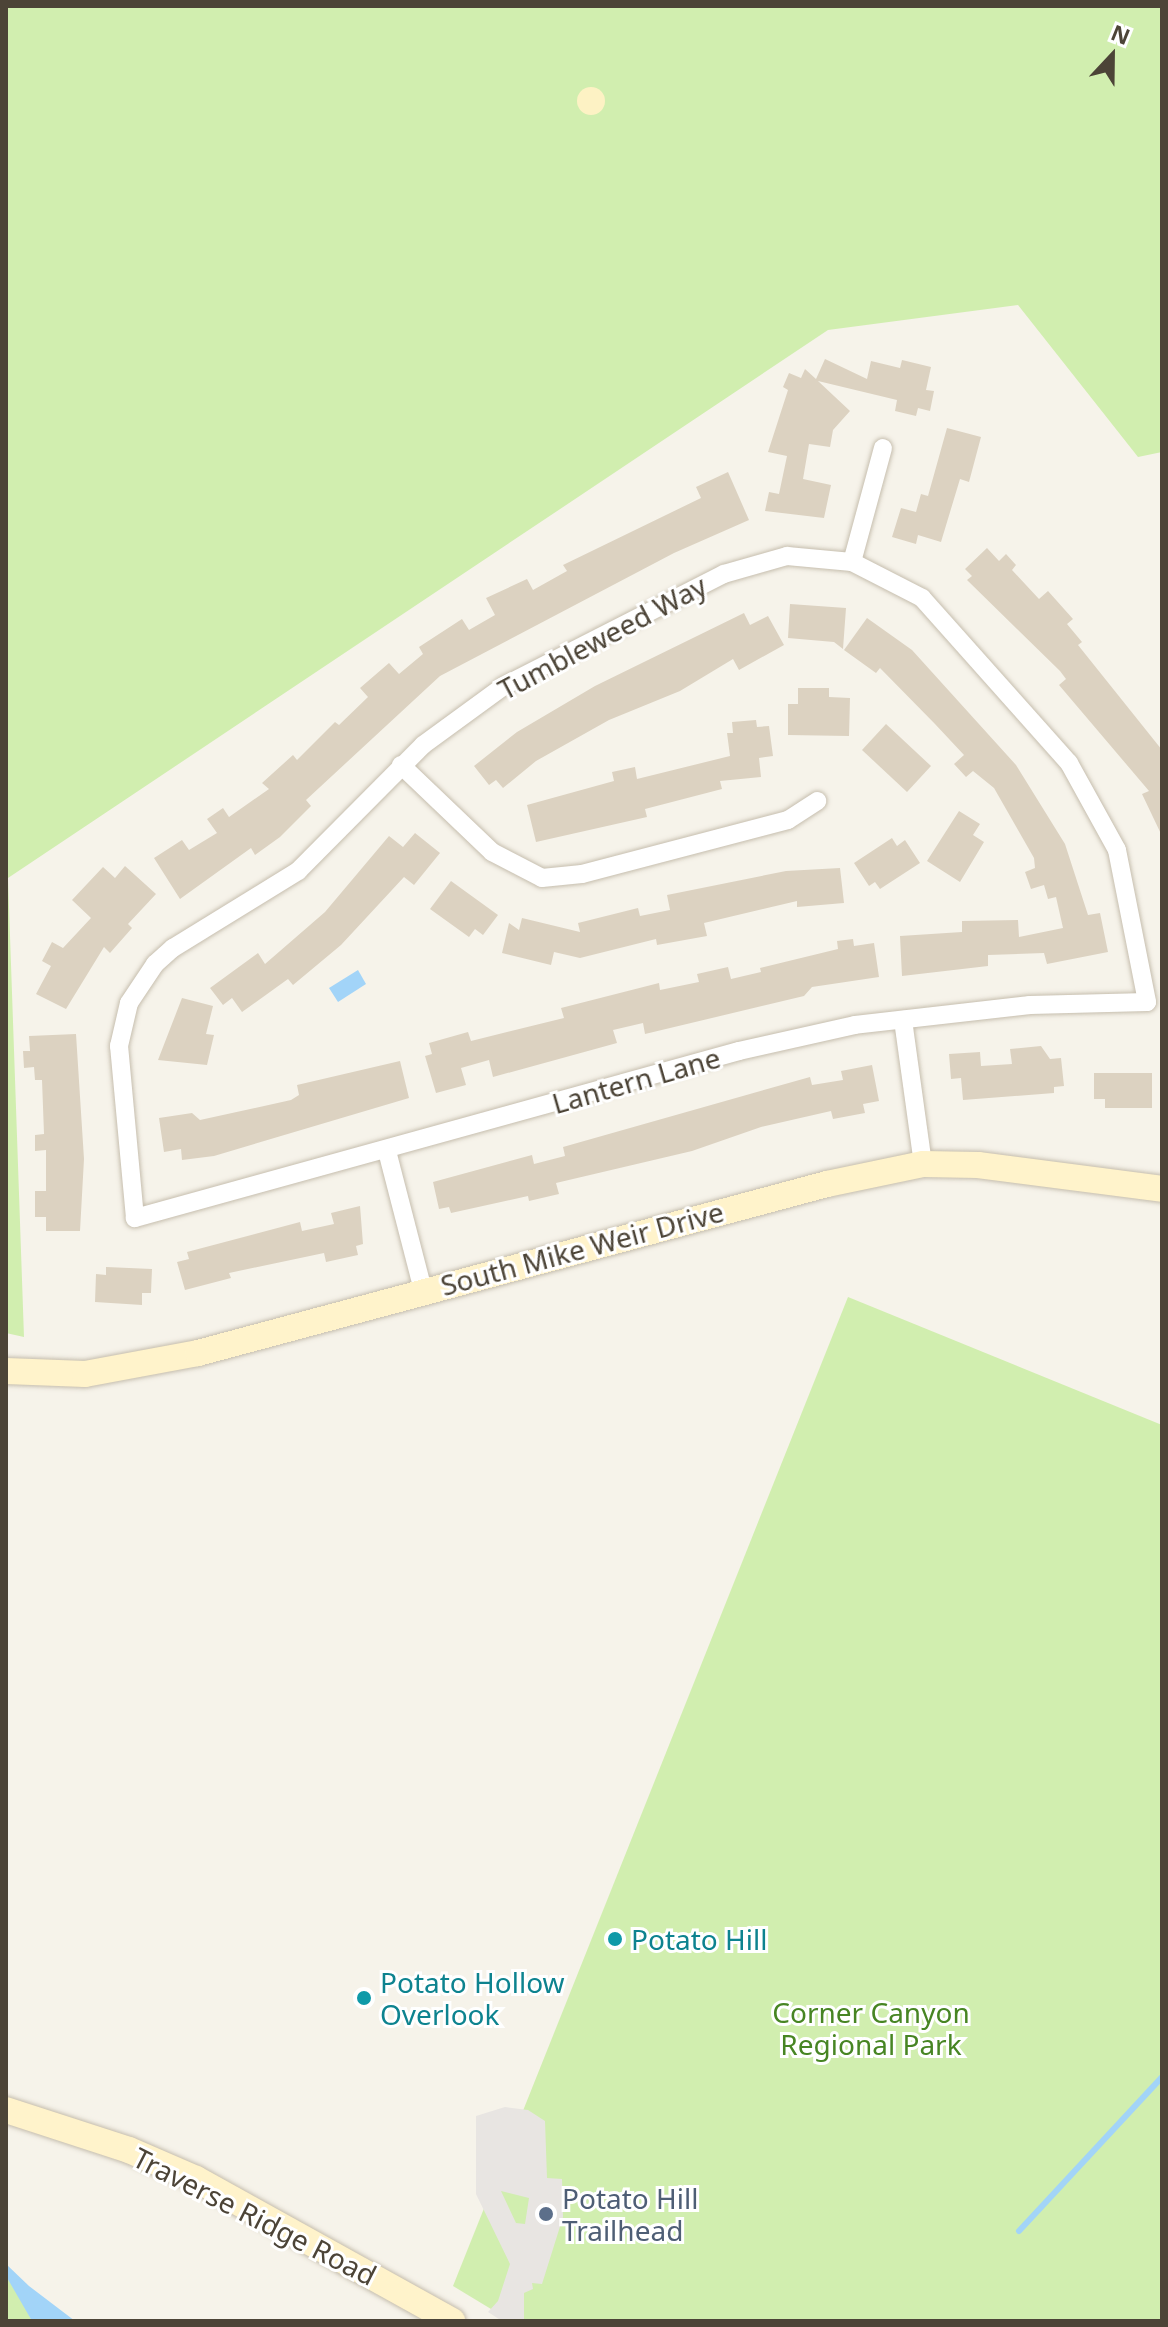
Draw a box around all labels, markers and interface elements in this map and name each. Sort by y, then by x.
north arrow [1072,16,1152,96]
text: N [1107,16,1135,51]
street label: Tumbleweed Way [492,568,712,706]
street label: Lantern Lane [548,1040,724,1120]
street label: South Mike Weir Drive [437,1194,727,1302]
place label: Potato Hill [631,1922,767,1956]
marker: Potato Hill [606,1930,624,1948]
place label: Potato Hollow Overlook [380,1965,565,2031]
marker: Potato Hollow Overlook [355,1989,373,2007]
park label: Corner Canyon Regional Park [772,1995,970,2061]
street label: Traverse Ridge Road [128,2140,382,2292]
place label: Potato Hill Trailhead [562,2181,698,2247]
marker: Potato Hill Trailhead [537,2205,555,2223]

